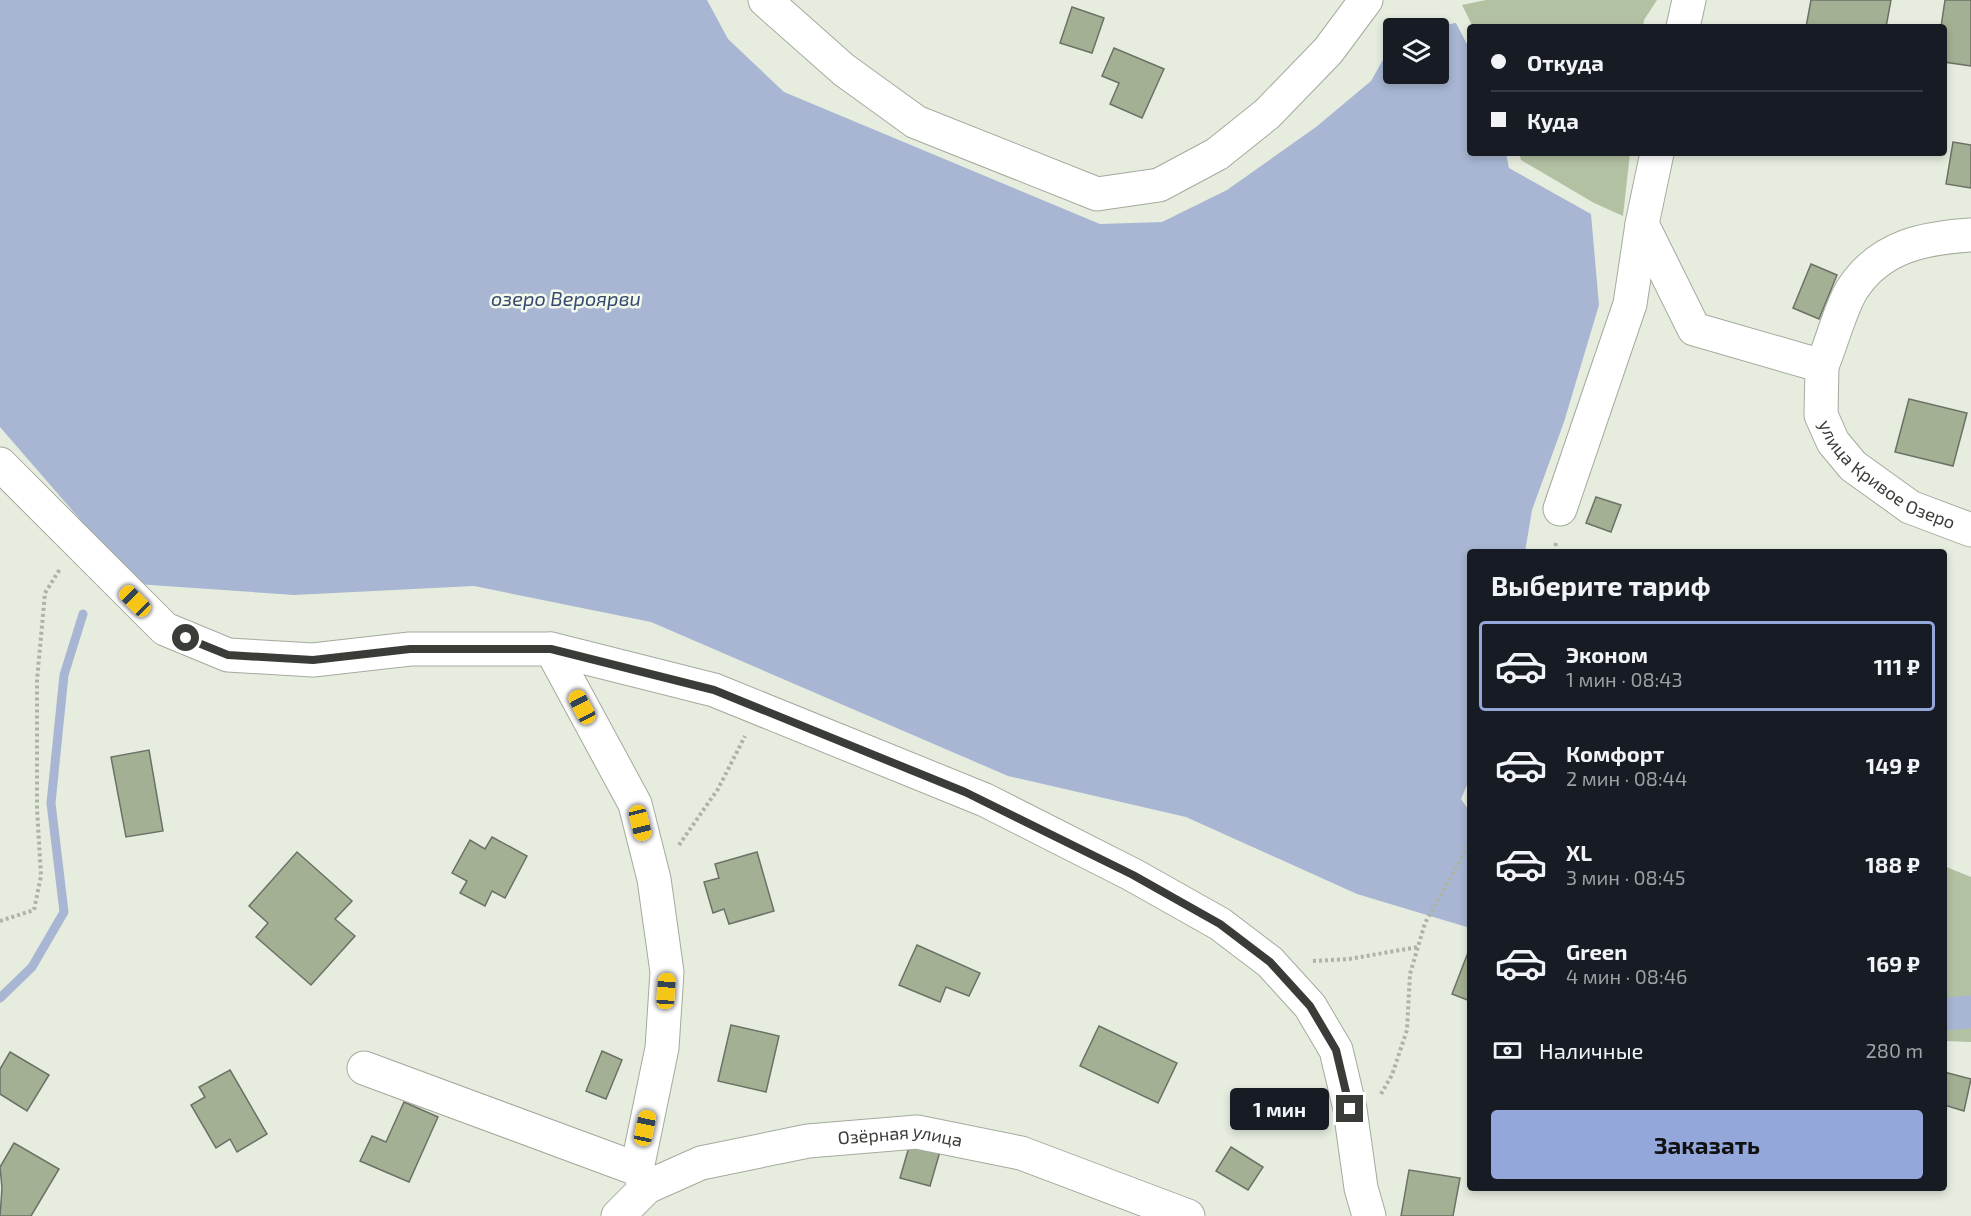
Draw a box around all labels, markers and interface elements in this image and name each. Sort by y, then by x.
map controls [1383,18,1449,84]
button: layers [1383,18,1449,84]
text: Откуда [1527,49,1604,75]
text: Куда [1527,107,1579,133]
water label: озеро Вероярви [491,286,641,310]
street label: улица Кривое Озеро [1815,416,1959,533]
text: Выберите тариф [1491,569,1711,601]
car [116,582,154,620]
route start [172,624,199,651]
icon: car [1494,639,1548,693]
text: Эконом [1566,641,1648,667]
text: 111 ₽ [1874,653,1920,679]
text: 1 мин · 08:43 [1566,667,1683,691]
car [566,687,598,727]
icon: car [1494,738,1548,792]
text: Комфорт [1566,740,1664,766]
text: 149 ₽ [1866,752,1920,778]
text: 2 мин · 08:44 [1566,766,1687,790]
car [627,803,653,843]
icon: car [1494,837,1548,891]
text: XL [1566,839,1592,865]
text: 188 ₽ [1865,851,1920,877]
text: 3 мин · 08:45 [1566,865,1686,889]
icon: car [1494,936,1548,990]
text: Green [1566,938,1628,964]
text: 169 ₽ [1867,950,1920,976]
text: 4 мин · 08:46 [1566,964,1687,988]
car [656,972,676,1010]
icon: cash [1491,1034,1524,1067]
text: Наличные [1539,1037,1643,1063]
text: 280 m [1866,1038,1923,1062]
callout: 1 мин [1230,1088,1329,1130]
route end [1336,1095,1363,1122]
text: 1 мин [1253,1097,1306,1121]
car [632,1109,658,1147]
button: Заказать [1491,1110,1923,1179]
street label: Озёрная улица [837,1119,965,1151]

